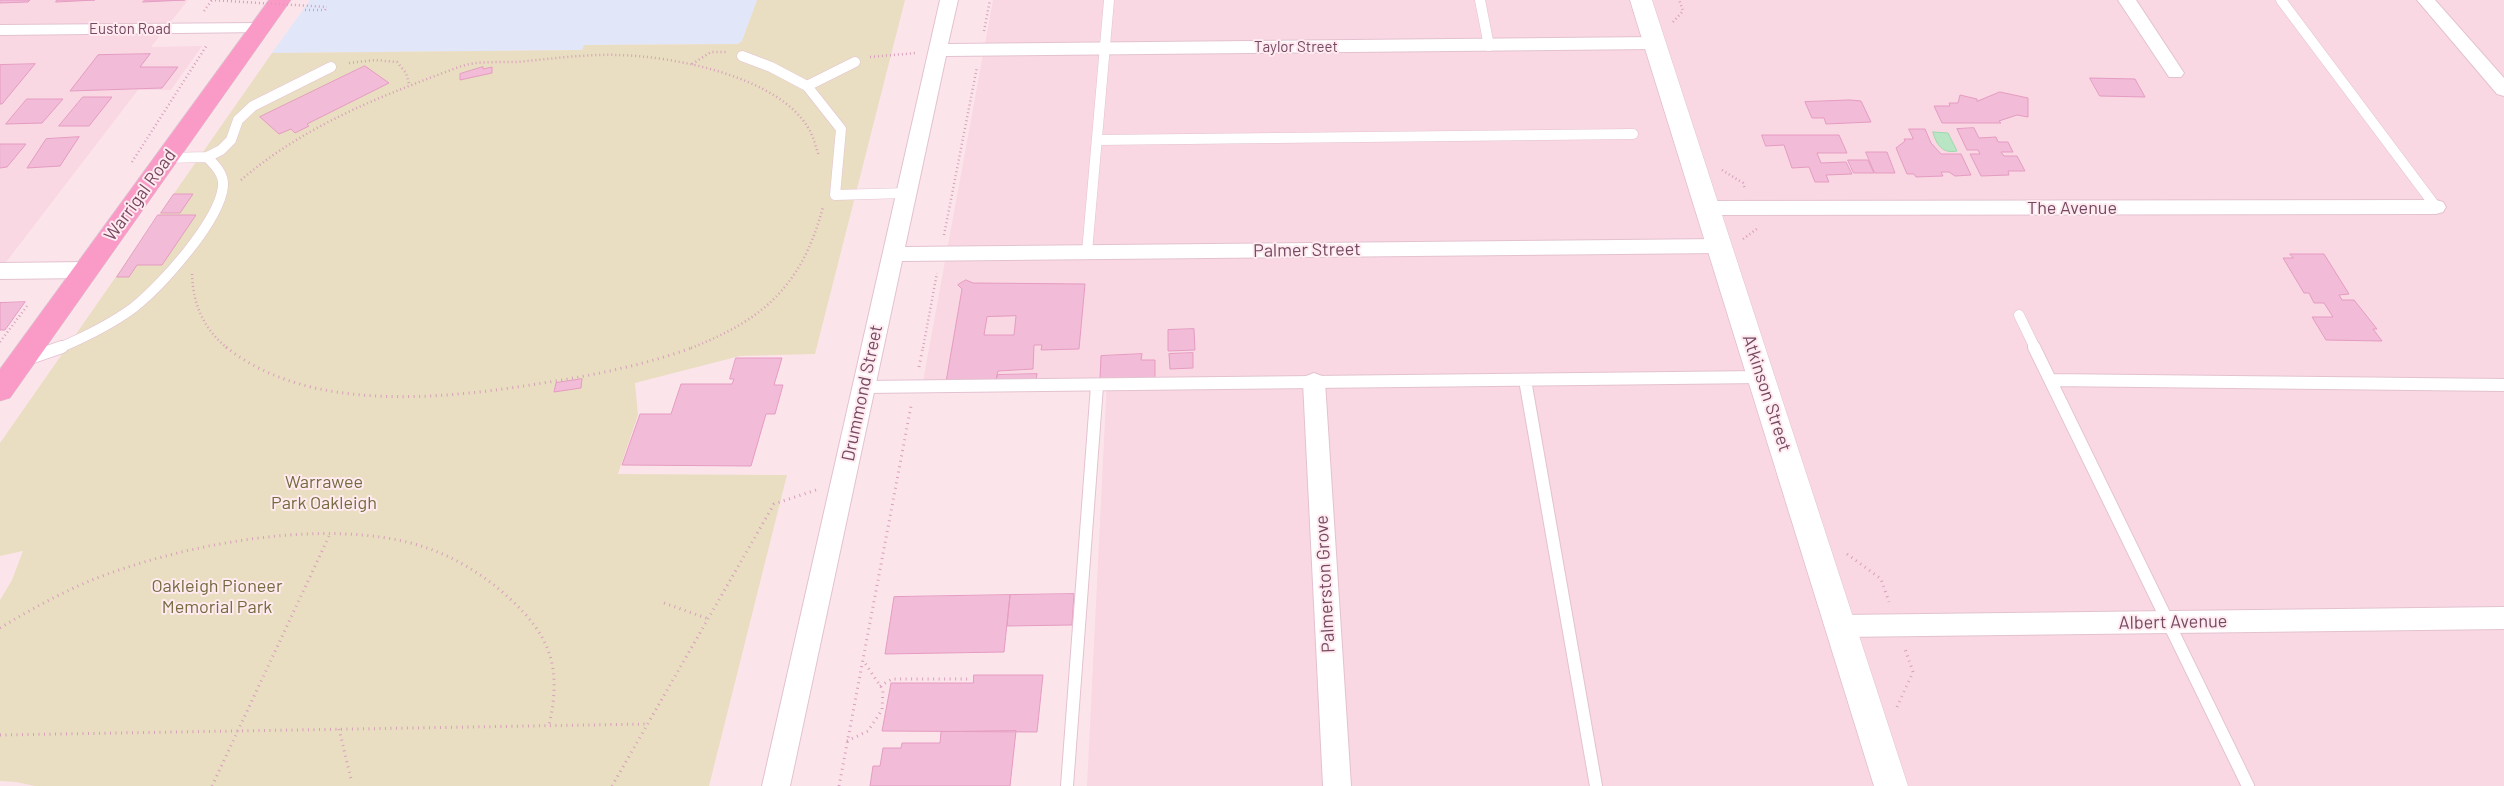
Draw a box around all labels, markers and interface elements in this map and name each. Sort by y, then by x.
street label: Euston Road [89,20,171,38]
street label: Taylor Street [1254,38,1338,56]
street label: Warrigal Road [99,145,181,245]
street label: The Avenue [2027,197,2117,219]
street label: Palmer Street [1253,238,1361,262]
street label: Drummond Street [837,323,887,463]
street label: Atkinson Street [1738,332,1796,454]
park label: Warrawee Park Oakleigh [271,471,377,514]
street label: Palmerston Grove [1311,515,1339,653]
park label: Oakleigh Pioneer Memorial Park [152,575,282,618]
street label: Albert Avenue [2119,610,2227,634]

